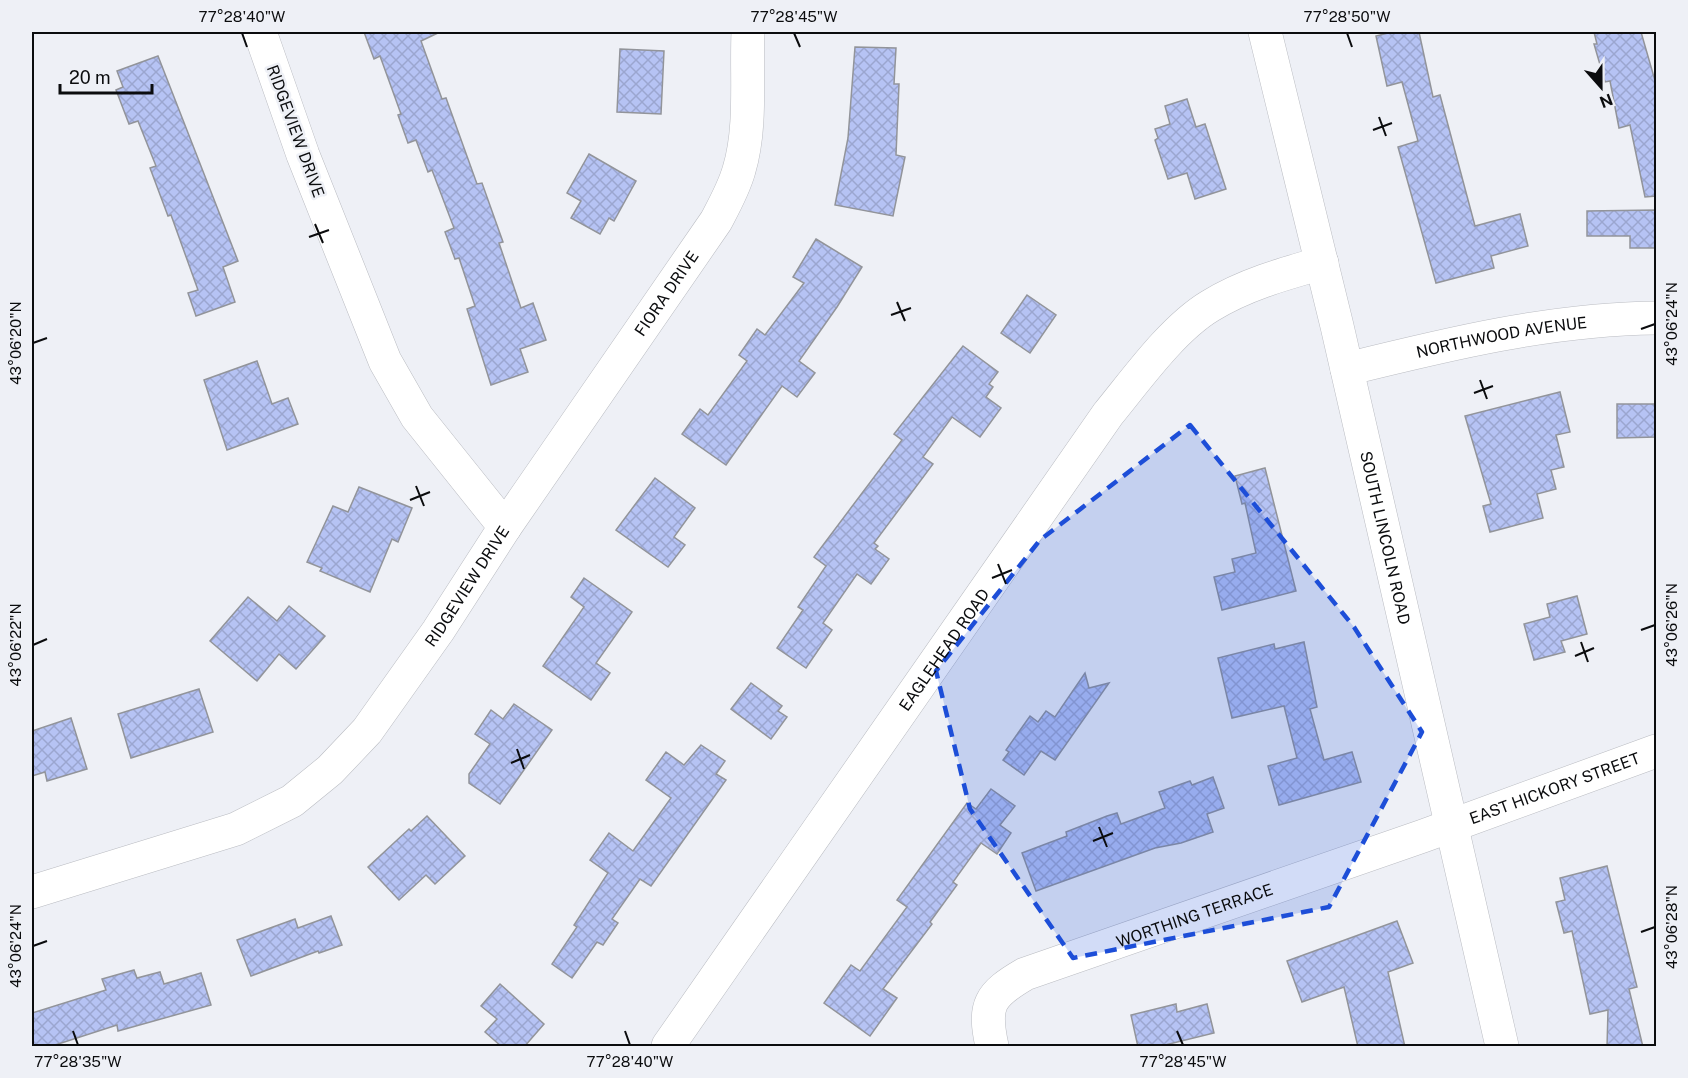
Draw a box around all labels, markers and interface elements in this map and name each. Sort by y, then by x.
text: 77°28'40"W [199,8,285,25]
text: 77°28'45"W [750,8,838,25]
text: 77°28'50"W [1303,8,1391,25]
scale bar [60,57,152,95]
north arrow [1571,57,1631,117]
street label: RIDGEVIEW DRIVE [263,62,328,200]
text: 20 m [69,67,111,88]
text: N [1597,89,1615,112]
street label: FIORA DRIVE [631,247,703,340]
text: 43°06'24"N [1663,282,1680,366]
text: 43°06'20"N [7,301,24,385]
street label: NORTHWOOD AVENUE [1414,313,1588,362]
street label: SOUTH LINCOLN ROAD [1356,449,1414,626]
street label: RIDGEVIEW DRIVE [421,522,513,650]
text: 43°06'26"N [1663,583,1680,667]
street label: EAGLEHEAD ROAD [895,585,993,715]
text: 43°06'22"N [7,603,24,687]
street label: EAST HICKORY STREET [1467,749,1643,828]
street label: WORTHING TERRACE [1114,880,1275,952]
text: 43°06'28"N [1663,885,1680,969]
text: 43°06'24"N [7,904,24,988]
text: 77°28'35"W [34,1053,122,1070]
text: 77°28'40"W [587,1053,673,1070]
text: 77°28'45"W [1139,1053,1227,1070]

